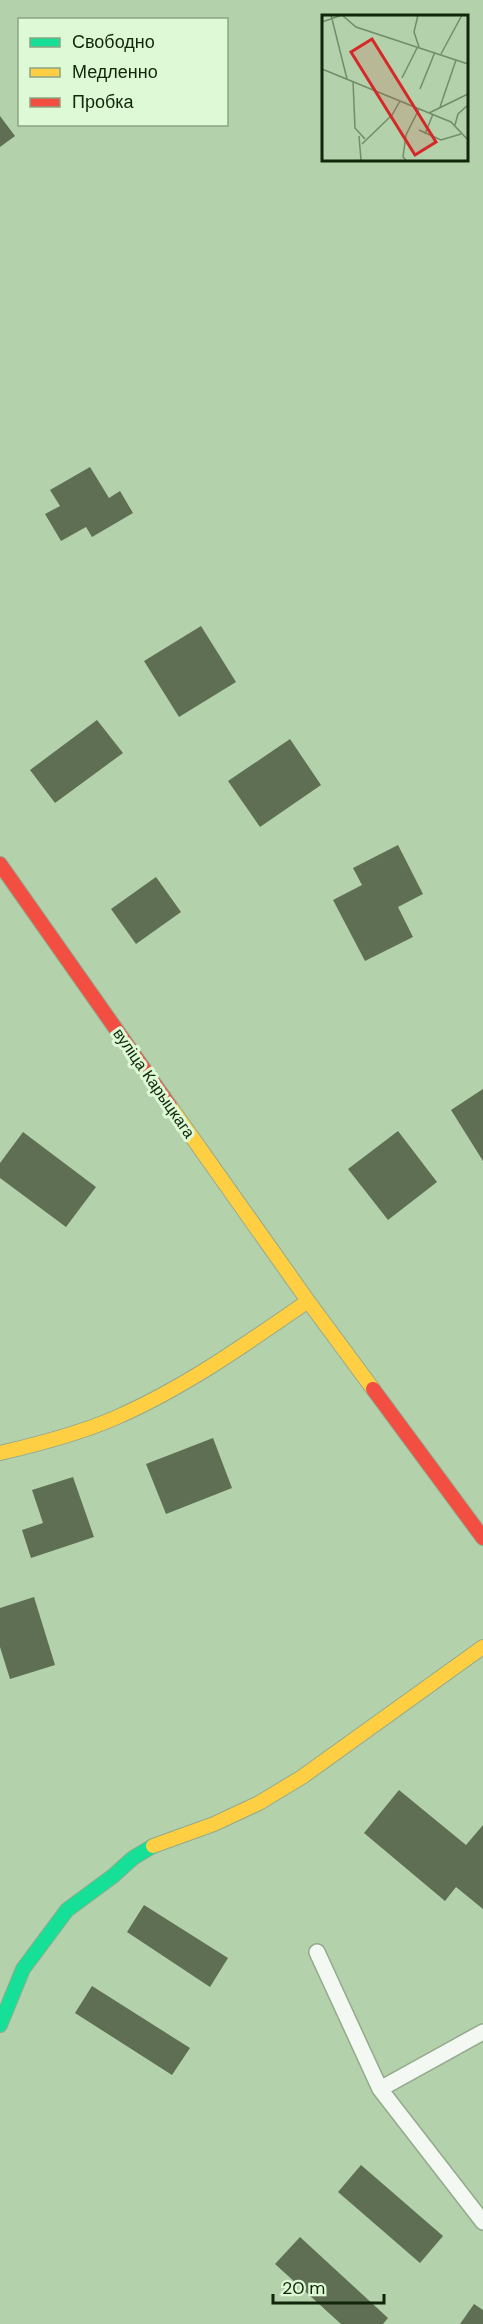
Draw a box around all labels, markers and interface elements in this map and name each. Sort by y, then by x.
inset map [322,15,468,160]
legend [18,18,228,126]
text: Свободно [72,30,155,54]
text: Медленно [72,60,158,84]
text: Пробка [72,90,135,114]
street label: вуліца Карыцкага [108,1024,200,1142]
scale bar [273,2267,384,2305]
text: 20 m [282,2276,325,2300]

